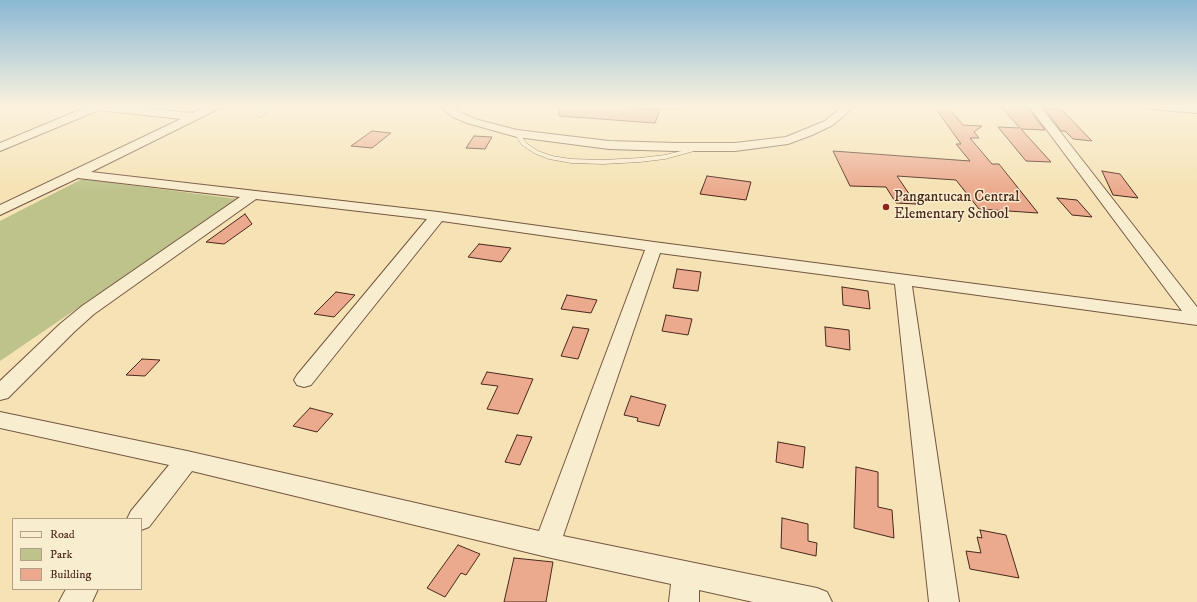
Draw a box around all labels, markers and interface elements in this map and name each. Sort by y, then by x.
place label: Pangantucan Central Elementary School [894,189,1019,224]
marker: Pangantucan Central Elementary School [881,202,891,212]
legend [12,518,142,590]
text: Road [50,527,75,542]
text: Park [50,547,72,562]
text: Building [50,567,91,582]

